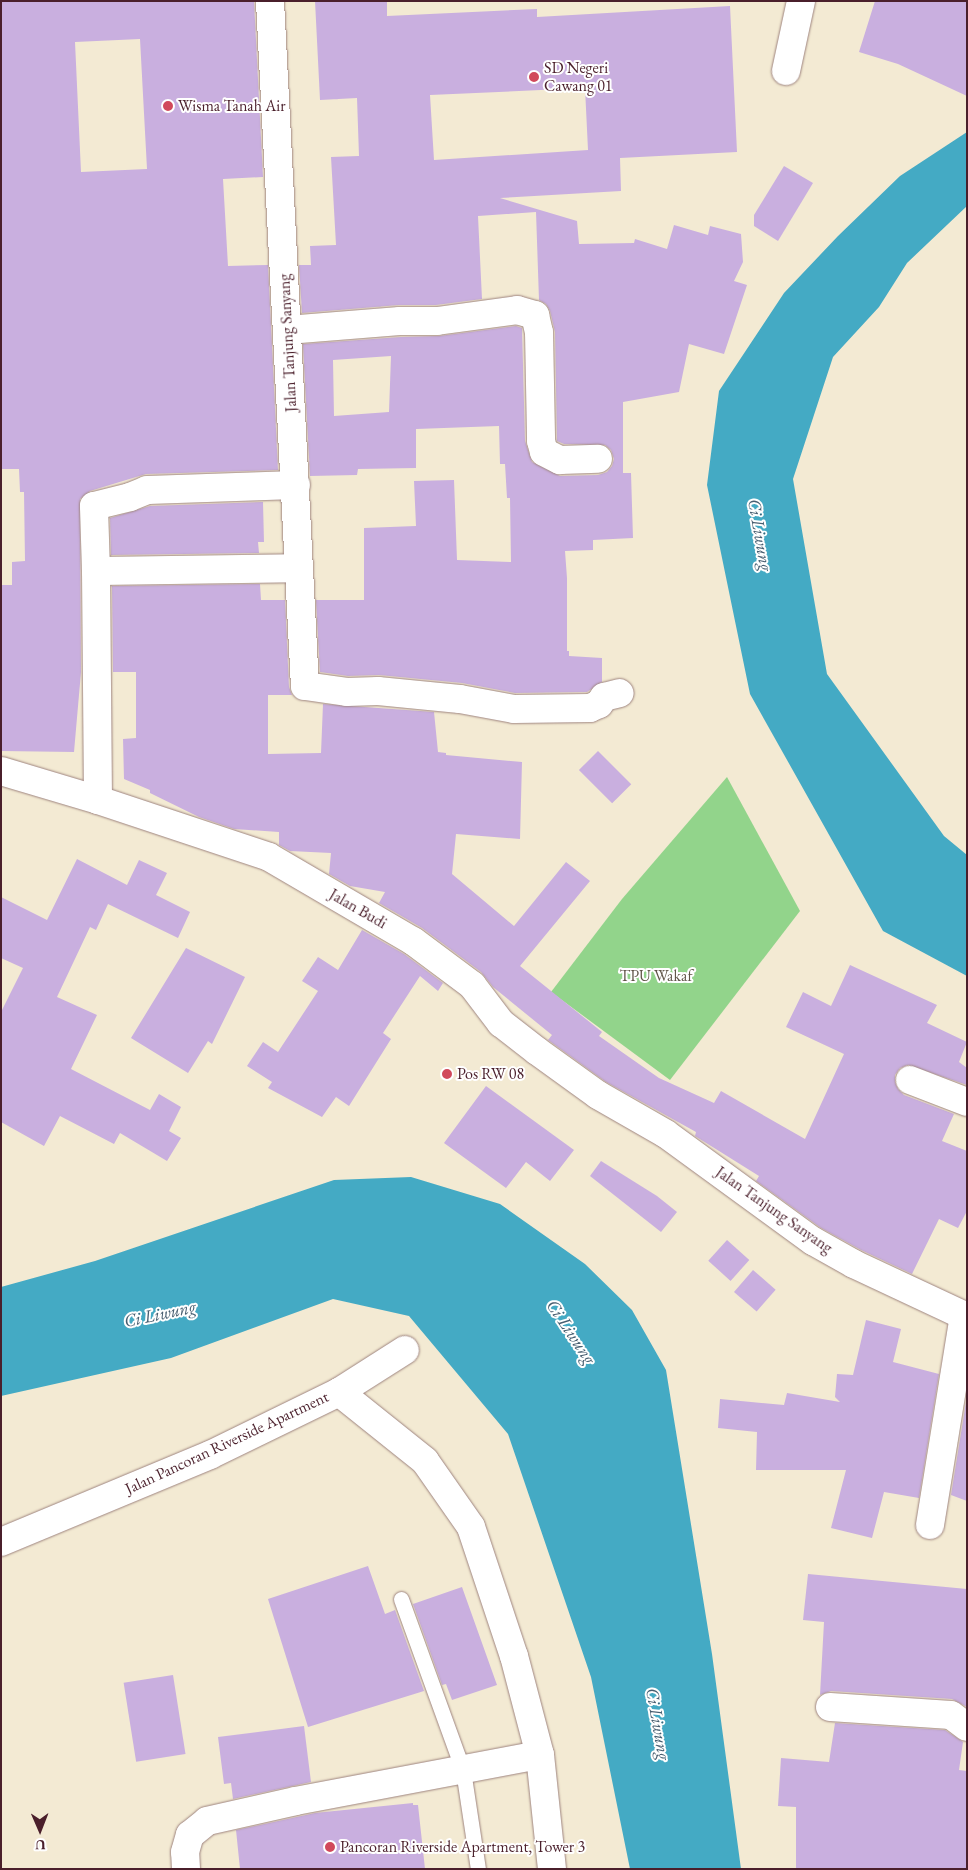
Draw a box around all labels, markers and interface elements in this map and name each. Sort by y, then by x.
place label: SD Negeri Cawang 01 [544,58,612,96]
marker: SD Negeri Cawang 01 [528,71,540,83]
place label: Wisma Tanah Air [178,96,285,116]
marker: Wisma Tanah Air [162,100,174,112]
street label: Jalan Tanjung Sanyang [275,273,301,413]
water label: Ci Liwung [743,497,777,573]
street label: Jalan Budi [326,885,390,933]
park label: TPU Wakaf [620,966,692,986]
place label: Pos RW 08 [457,1064,524,1084]
marker: Pos RW 08 [441,1068,453,1080]
street label: Jalan Tanjung Sanyang [712,1162,836,1258]
water label: Ci Liwung [122,1296,198,1332]
water label: Ci Liwung [542,1296,600,1368]
street label: Jalan Pancoran Riverside Apartment [122,1387,332,1499]
water label: Ci Liwung [641,1686,675,1762]
north arrow [15,1805,65,1855]
text: U [35,1836,46,1854]
place label: Pancoran Riverside Apartment, Tower 3 [340,1837,585,1857]
marker: Pancoran Riverside Apartment, Tower 3 [324,1841,336,1853]

